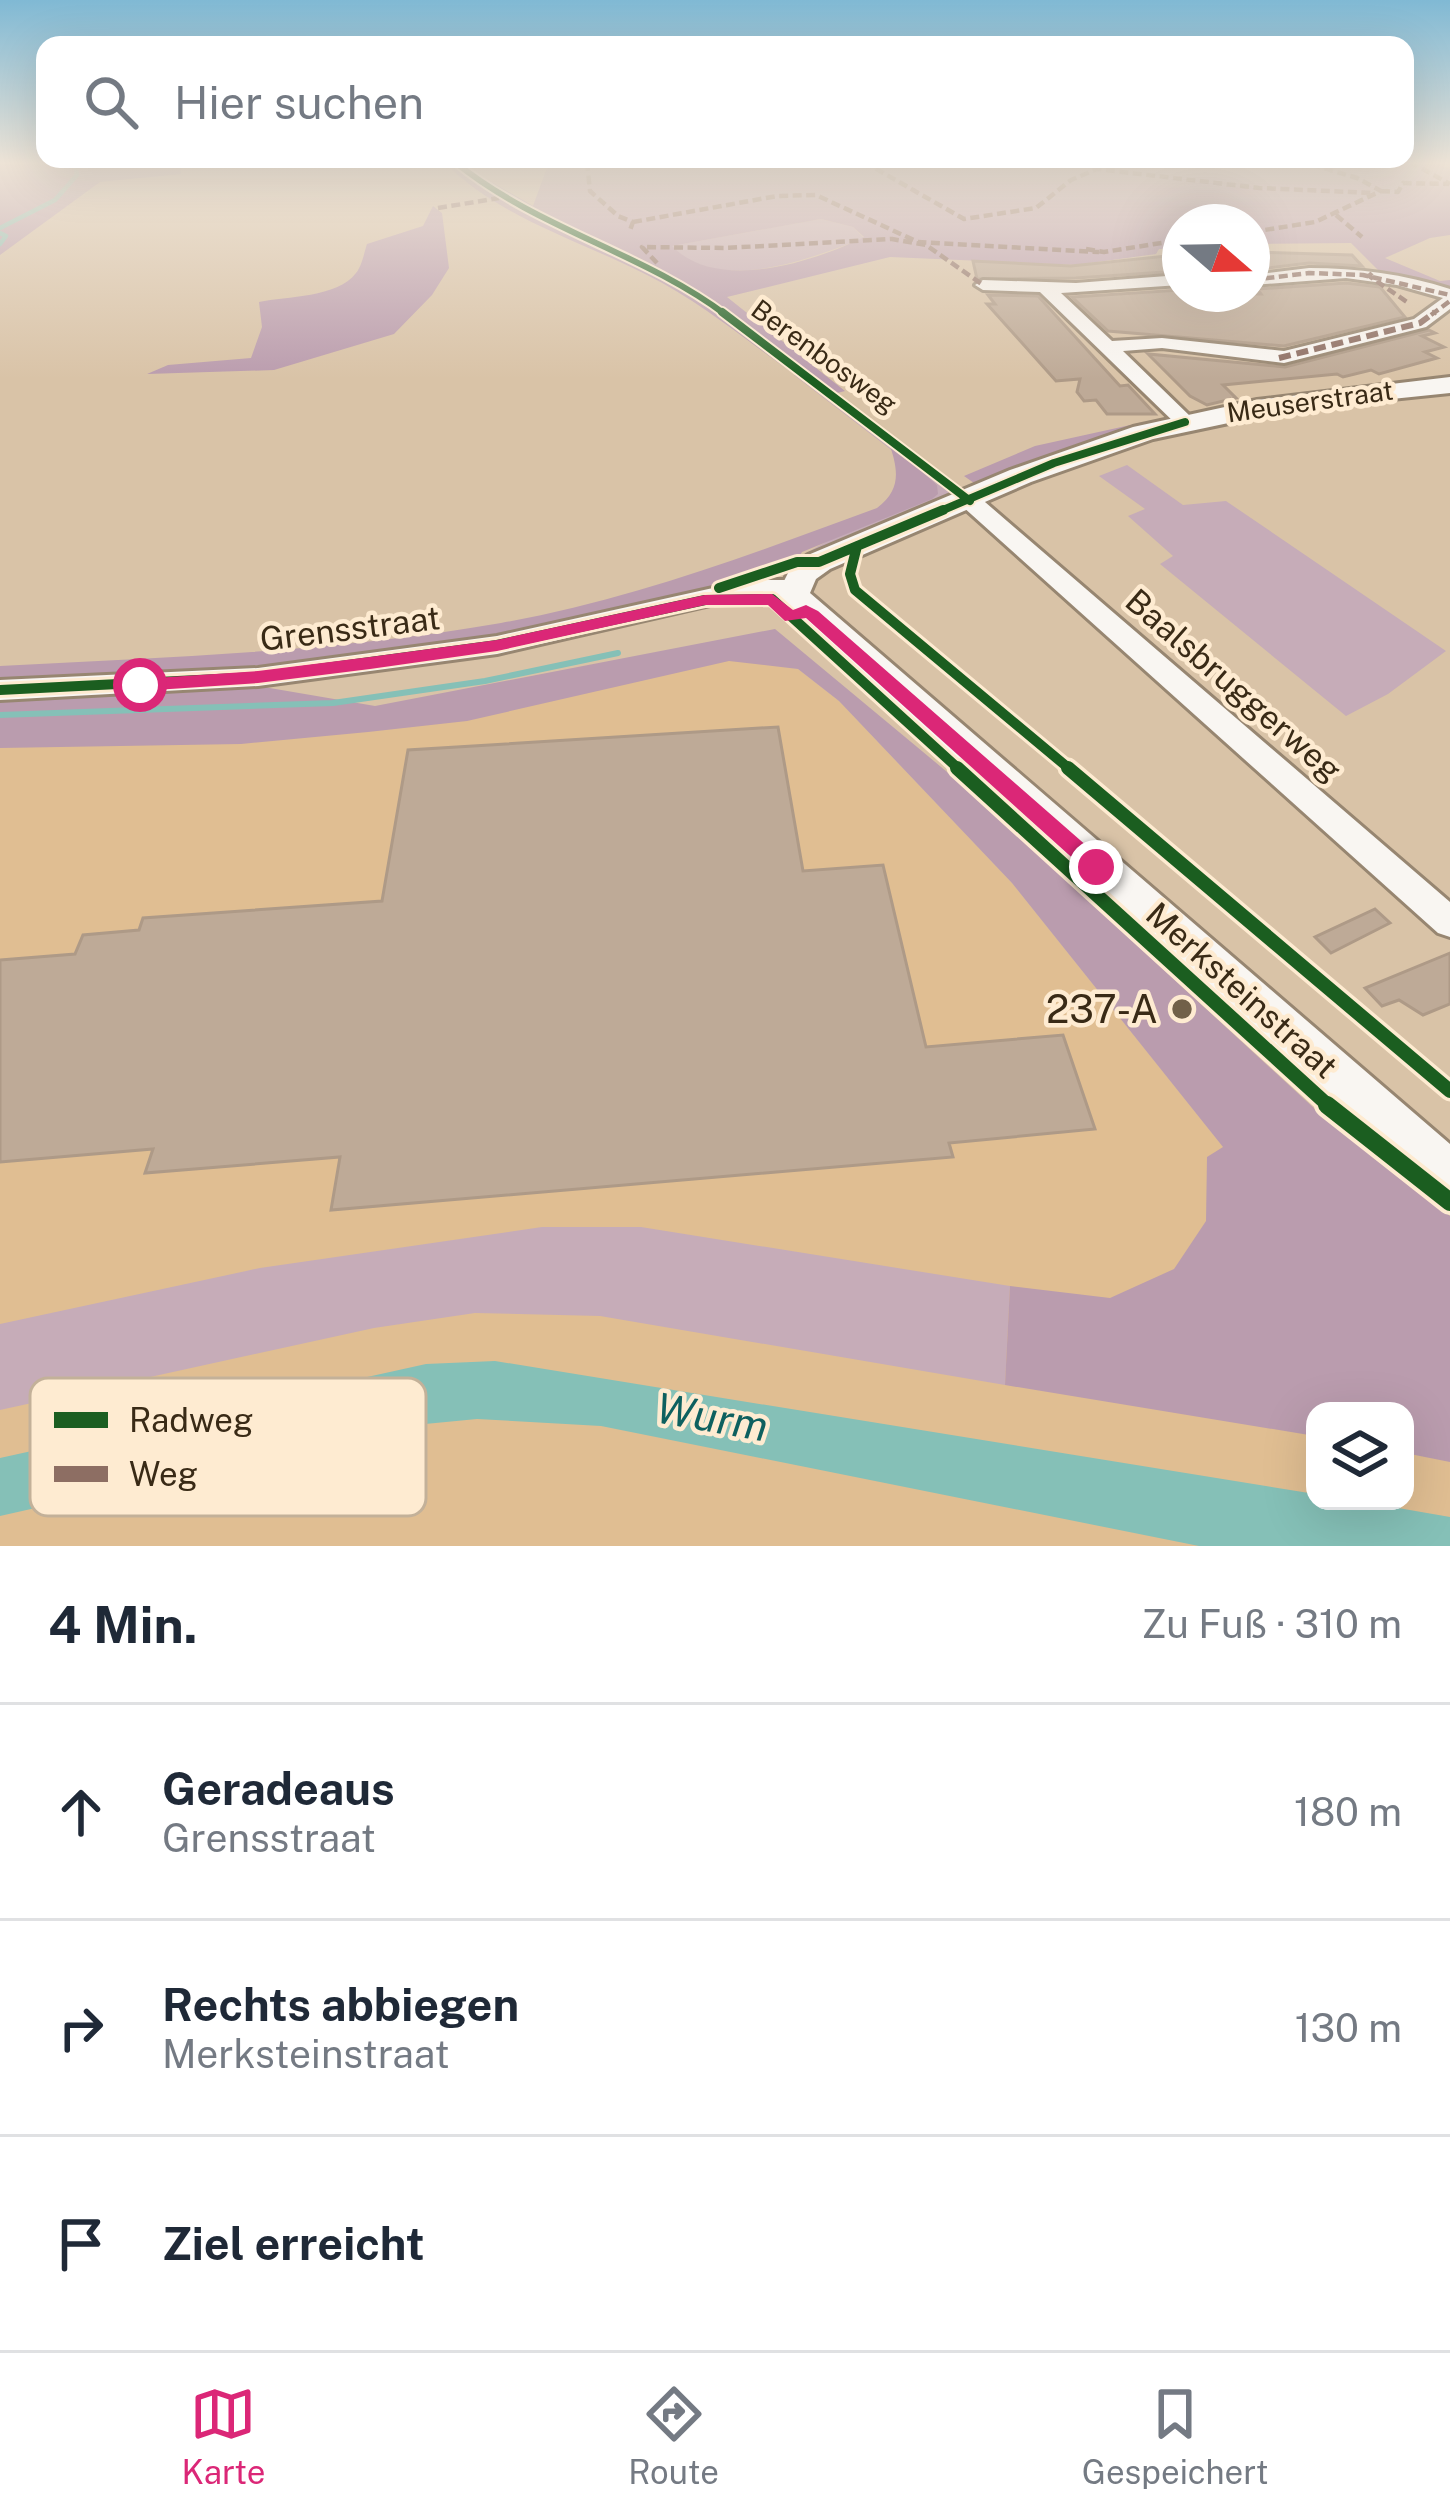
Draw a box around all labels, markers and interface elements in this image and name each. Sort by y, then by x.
search box [36,36,1414,168]
icon: search [78,69,144,135]
text: Hier suchen [174,76,424,129]
north arrow [1162,204,1270,312]
street label: Berenbosweg [745,293,904,420]
street label: Meuserstraat [1225,373,1395,429]
street label: Baalsbruggerweg [1118,581,1350,789]
street label: Grensstraat [258,598,442,658]
route start [113,658,167,712]
route end [1069,840,1123,894]
street label: Merksteinstraat [1139,894,1345,1086]
place label: 237-A [1046,986,1158,1032]
marker: 237-A [1169,996,1195,1022]
legend [30,1378,426,1516]
water label: Wurm [652,1383,772,1450]
text: Radweg [129,1401,253,1439]
map controls [1306,1402,1414,1510]
button: layers [1306,1402,1414,1510]
text: Weg [129,1455,198,1493]
text: 4 Min. [48,1595,198,1654]
text: Zu Fuß · 310 m [1141,1601,1402,1647]
text: Geradeaus [162,1762,395,1815]
icon: ahead [48,1779,114,1845]
text: 180 m [1294,1789,1402,1835]
text: Grensstraat [162,1815,376,1861]
text: Rechts abbiegen [162,1978,519,2031]
icon: right [48,1995,114,2061]
text: 130 m [1295,2005,1402,2051]
text: Merksteinstraat [162,2031,450,2077]
icon: arrive [48,2211,114,2277]
text: Ziel erreicht [162,2217,424,2270]
tab: Karte [181,2381,265,2491]
tab: Route [628,2381,719,2491]
tab: Gespeichert [1082,2381,1269,2491]

